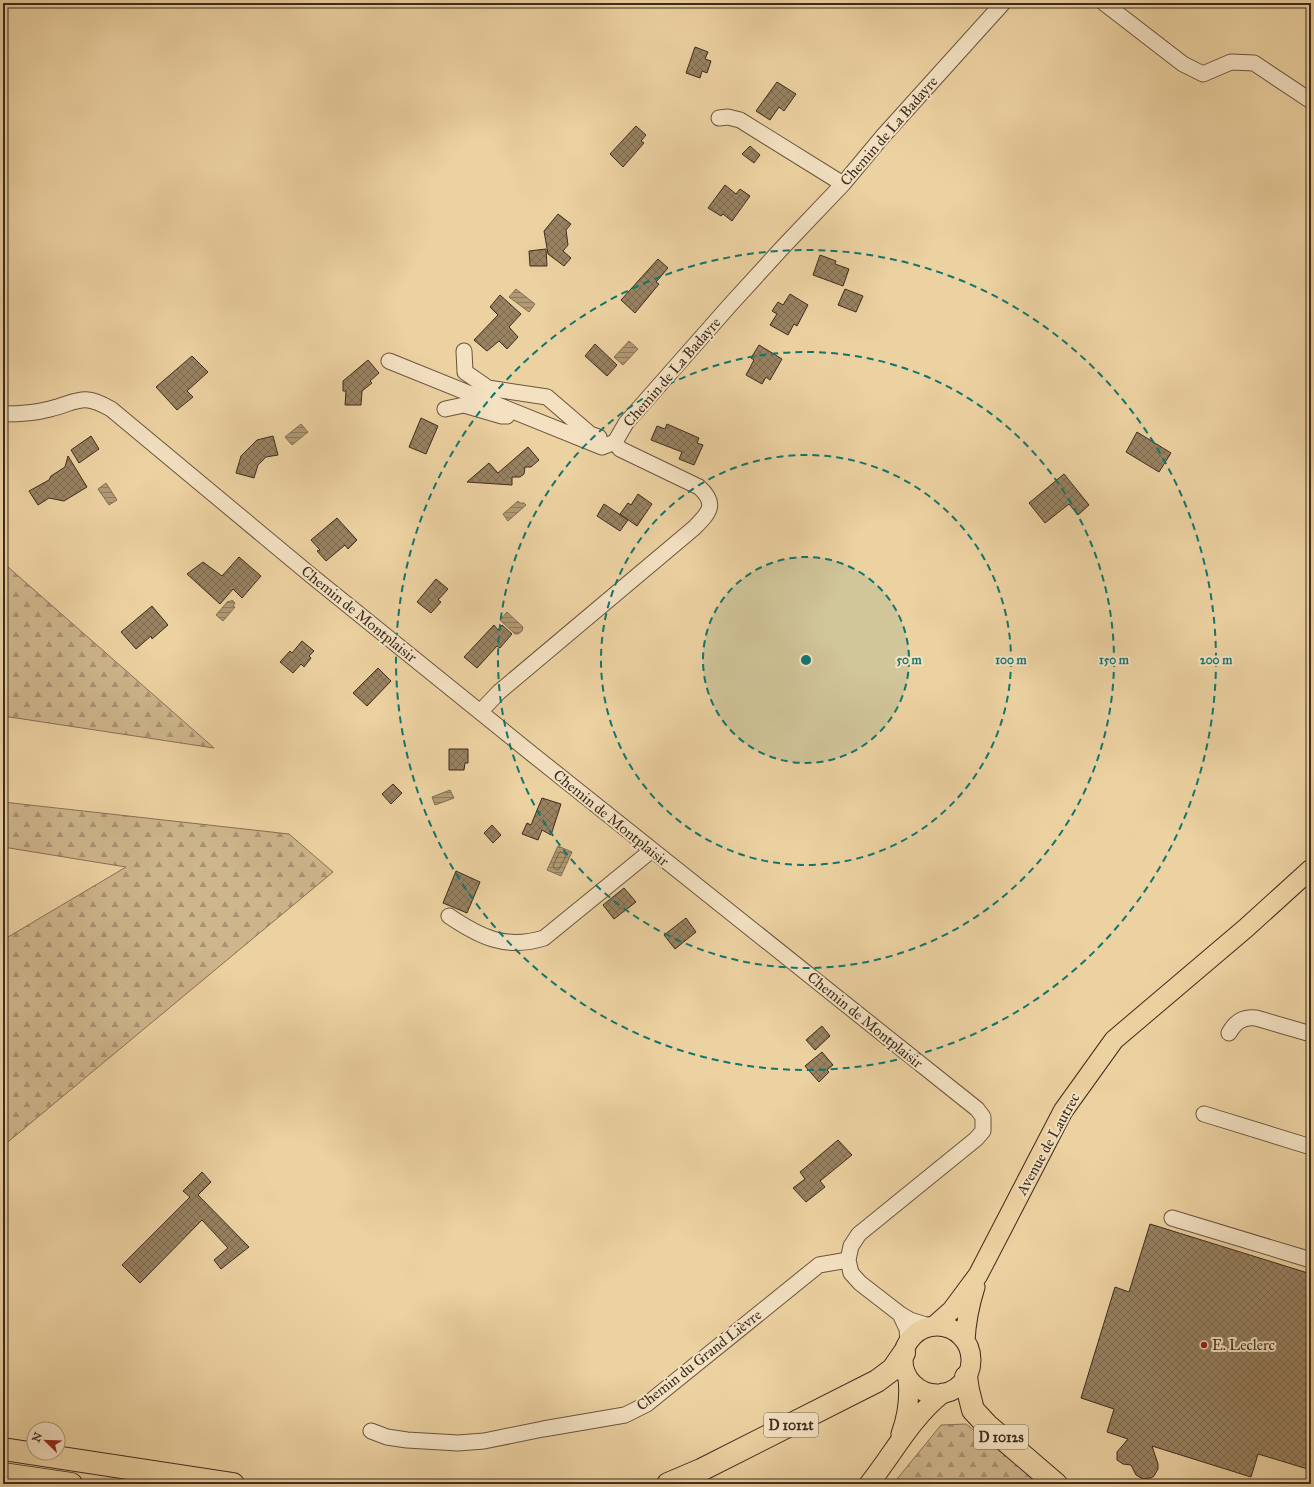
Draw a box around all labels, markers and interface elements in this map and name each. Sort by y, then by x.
street label: Chemin de La Badayre [837,73,941,189]
street label: Chemin de La Badayre [620,314,724,430]
street label: Chemin de Montplaisir [298,562,421,666]
centre of rings [799,653,813,667]
text: 50 m [896,653,923,667]
text: 100 m [995,653,1028,667]
text: 150 m [1099,653,1130,667]
text: 200 m [1200,653,1233,667]
street label: Chemin de Montplaisir [550,766,673,870]
street label: Chemin de Montplaisir [804,968,927,1072]
street label: Avenue de Lautrec [1012,1090,1084,1199]
street label: Chemin du Grand Lièvre [633,1306,765,1414]
place label: E. Leclerc [1212,1336,1275,1354]
marker: E. Leclerc [1199,1340,1209,1350]
road number: D 1012t [764,1413,818,1437]
north arrow [26,1421,66,1461]
road number: D 1012s [974,1425,1028,1449]
text: N [29,1430,45,1444]

